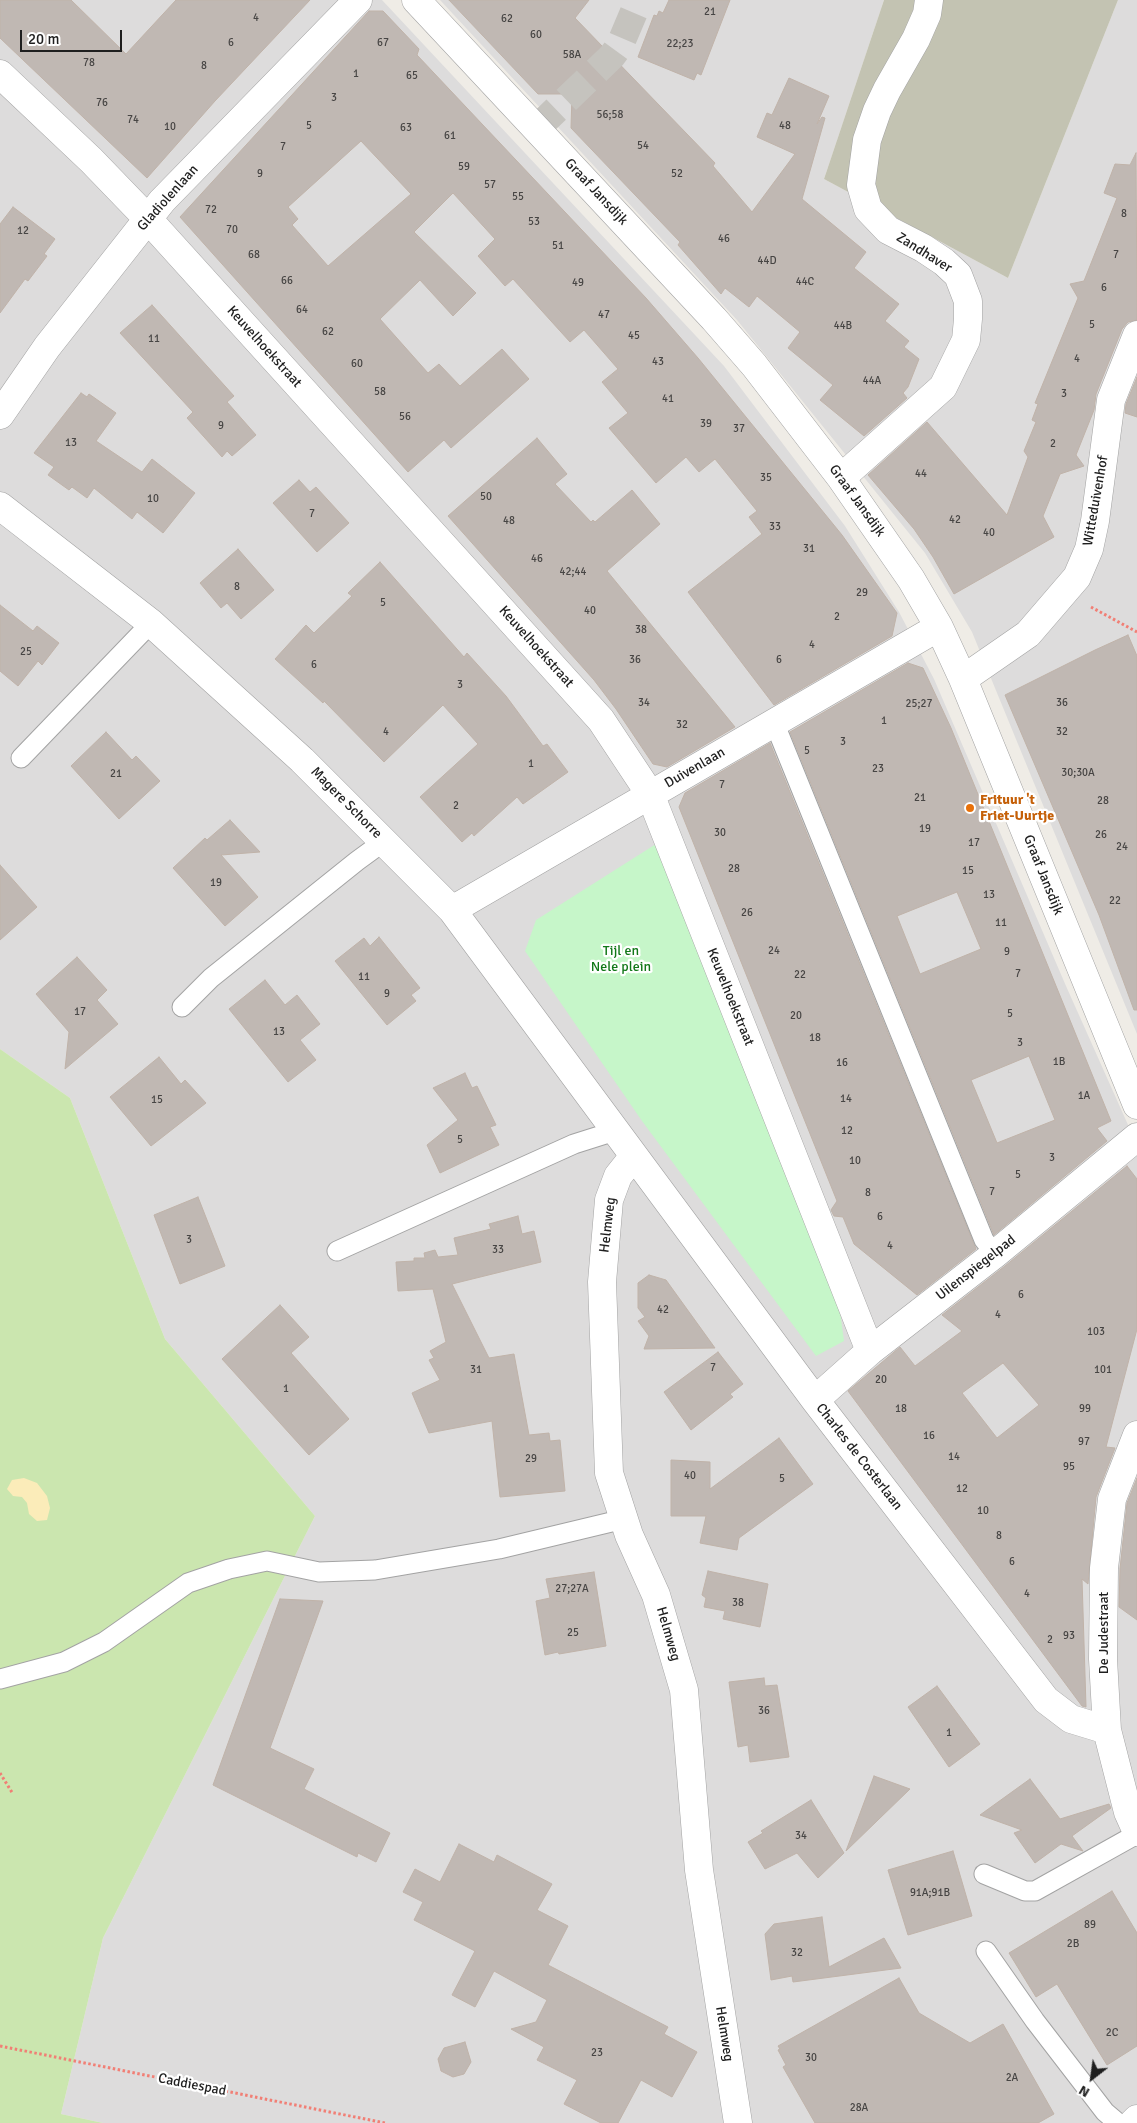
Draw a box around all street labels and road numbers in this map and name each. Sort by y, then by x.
street label: Graaf Jansdijk [561,155,631,229]
street label: Gladiolenlaan [134,161,202,235]
street label: Zandhaver [893,229,955,277]
street label: Keuvelhoekstraat [223,303,305,391]
street label: Witteduivenhof [1080,455,1112,547]
street label: Graaf Jansdijk [825,462,889,540]
street label: Keuvelhoekstraat [495,603,577,691]
street label: Duivenlaan [662,744,728,792]
street label: Magere Schorre [307,764,385,842]
street label: Graaf Jansdijk [1019,833,1067,917]
street label: Keuvelhoekstraat [703,946,757,1048]
street label: Helmweg [596,1196,620,1254]
street label: Uilenspiegelpad [933,1232,1019,1304]
street label: Charles de Costerlaan [812,1400,906,1514]
street label: De Judestraat [1096,1592,1112,1674]
street label: Helmweg [652,1605,684,1663]
street label: Helmweg [711,2005,737,2063]
street label: Caddiespad [157,2070,227,2100]

